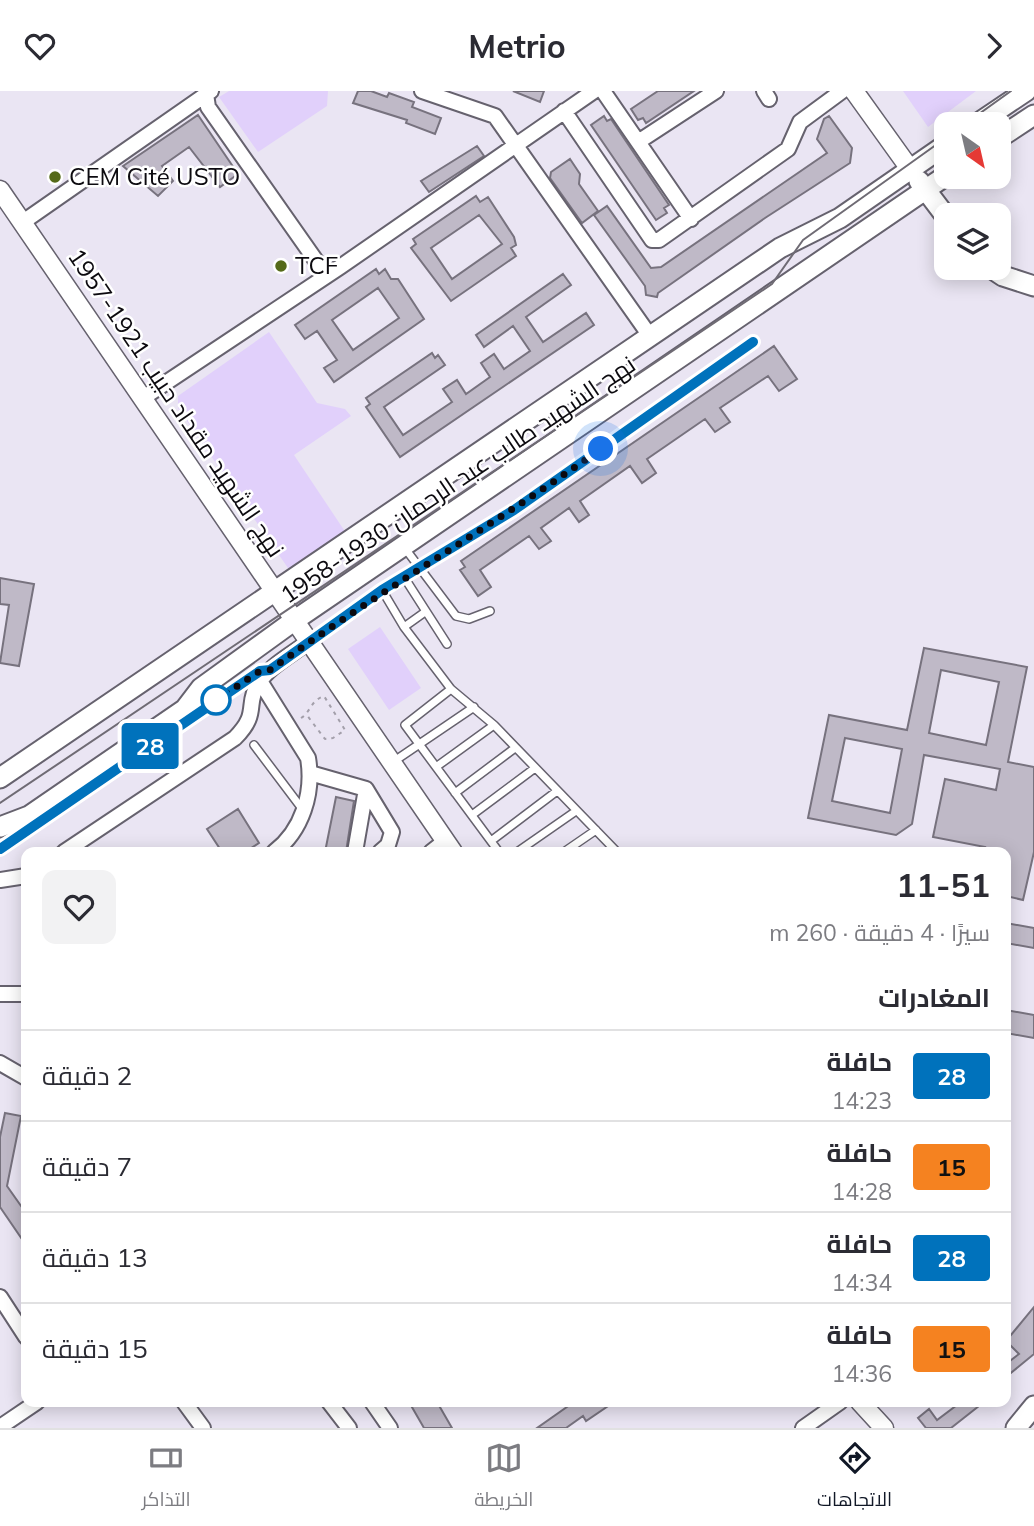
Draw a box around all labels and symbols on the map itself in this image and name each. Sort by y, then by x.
north arrow [934,112,1012,189]
place label: CEM Cité USTO [69,161,240,191]
marker: CEM Cité USTO [47,169,63,185]
street label: نهج الشهيد مقداد حبيب 1921-1957 [60,242,292,564]
place label: TCF [295,250,338,280]
marker: TCF [273,258,289,274]
street label: نهج الشهيد طالب عبد الرحمان 1930-1958 [274,349,642,611]
your location [583,431,618,466]
unlabelled marker [201,685,231,715]
line badge: 28 [118,723,182,769]

